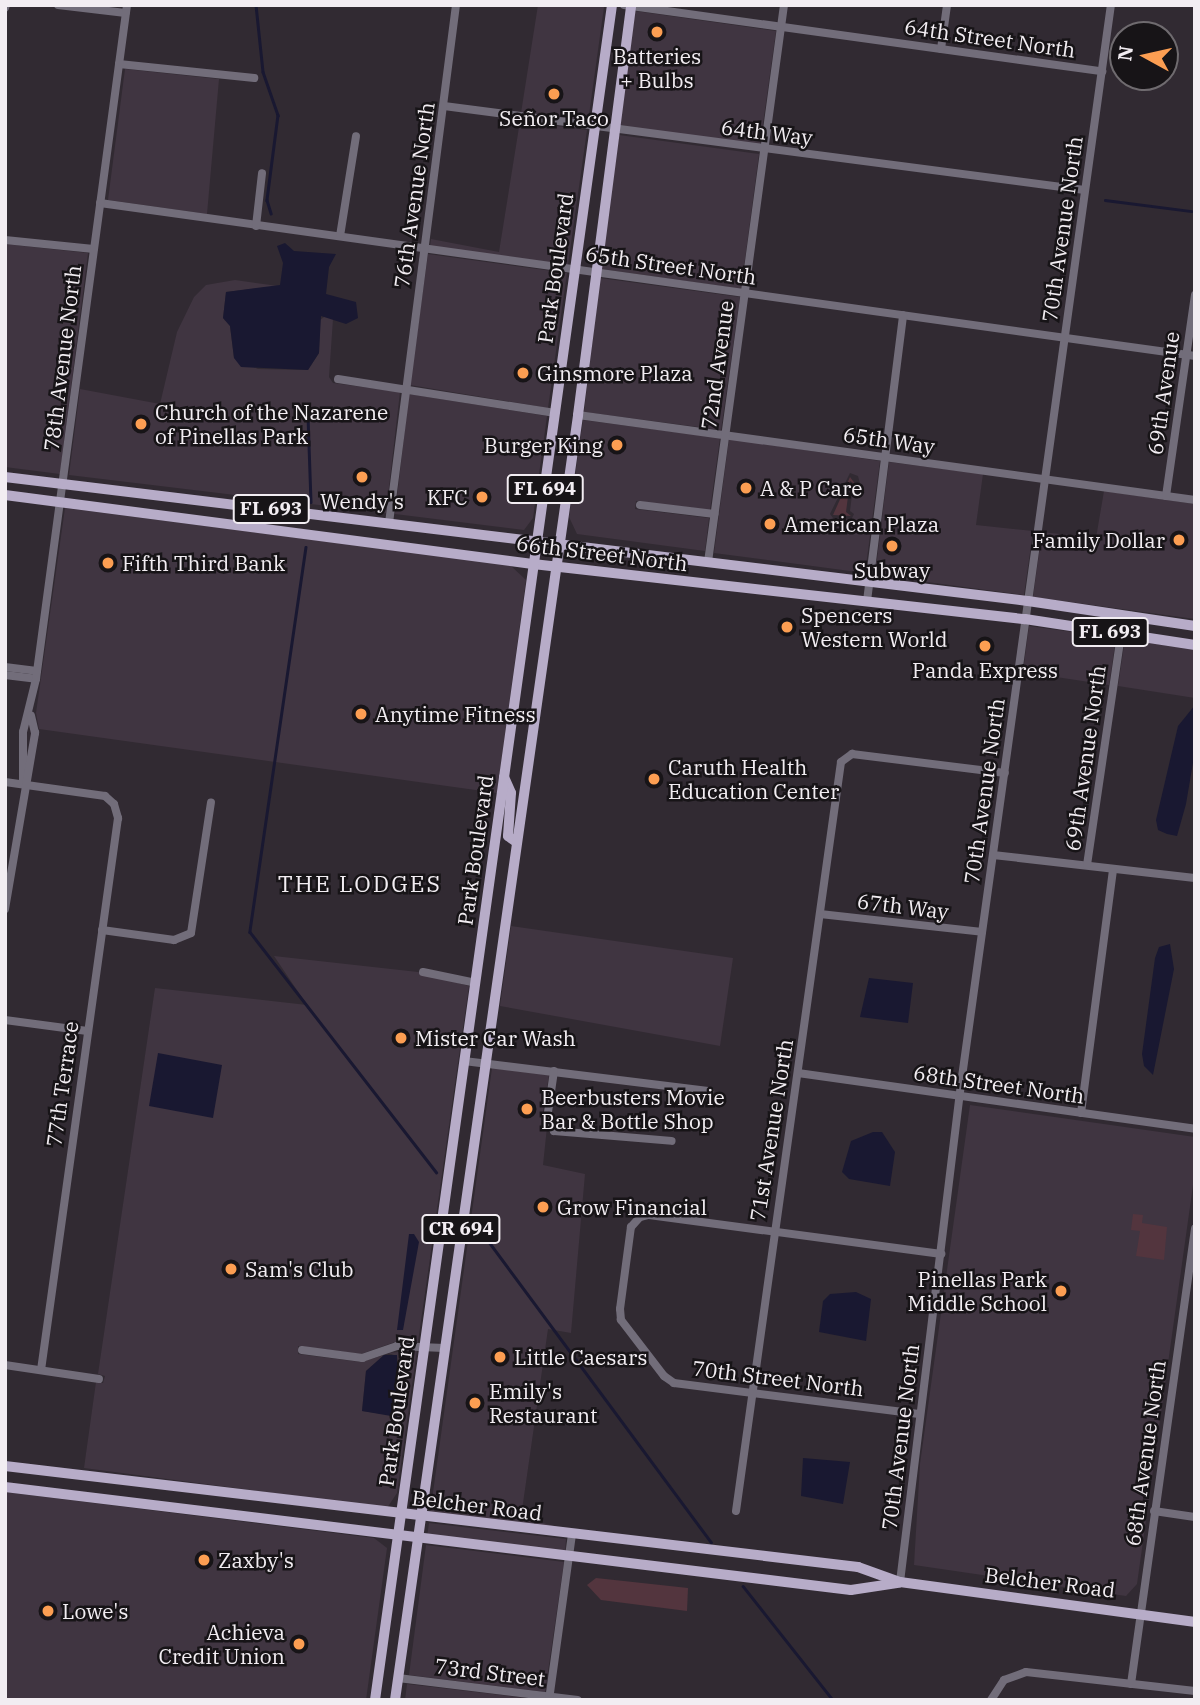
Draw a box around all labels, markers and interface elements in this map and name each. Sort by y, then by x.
street label: 64th Street North [903,14,1077,62]
north arrow [1109,21,1179,91]
marker: Batteries + Bulbs [649,24,665,40]
place label: Batteries + Bulbs [613,43,701,93]
text: N [1112,44,1138,62]
marker: Señor Taco [546,86,562,102]
street label: 76th Avenue North [388,100,440,290]
place label: Señor Taco [499,105,609,131]
street label: 64th Way [720,114,814,150]
street label: 70th Avenue North [1036,134,1088,324]
street label: Park Boulevard [532,191,578,345]
street label: 65th Street North [584,241,758,289]
street label: 78th Avenue North [38,263,86,453]
street label: 72nd Avenue [695,299,739,431]
street label: 69th Avenue [1142,330,1184,456]
place label: Ginsmore Plaza [537,360,693,386]
marker: Ginsmore Plaza [515,365,531,381]
place label: Church of the Nazarene of Pinellas Park [155,399,388,449]
marker: Church of the Nazarene of Pinellas Park [133,416,149,432]
street label: 65th Way [842,421,936,459]
place label: Burger King [484,432,603,458]
marker: Burger King [609,437,625,453]
marker: Wendy's [354,469,370,485]
road number: FL 694 [506,474,584,504]
place label: A & P Care [760,475,863,501]
marker: A & P Care [738,480,754,496]
place label: KFC [427,484,468,510]
place label: Wendy's [320,488,404,514]
marker: KFC [474,489,490,505]
road number: FL 693 [232,494,310,524]
place label: American Plaza [784,511,939,537]
marker: American Plaza [762,516,778,532]
place label: Family Dollar [1032,527,1165,553]
street label: 66th Street North [515,530,689,576]
marker: Family Dollar [1171,532,1187,548]
marker: Subway [884,538,900,554]
place label: Fifth Third Bank [122,550,285,576]
marker: Fifth Third Bank [100,555,116,571]
place label: Subway [854,557,930,583]
place label: Spencers Western World [801,602,948,652]
road number: FL 693 [1072,617,1148,648]
marker: Spencers Western World [779,619,795,635]
marker: Panda Express [977,638,993,654]
place label: Panda Express [912,657,1058,683]
street label: 69th Avenue North [1059,663,1111,853]
street label: 70th Avenue North [958,696,1010,886]
place label: Anytime Fitness [375,701,536,727]
marker: Anytime Fitness [353,706,369,722]
place label: Caruth Health Education Center [668,754,839,804]
marker: Caruth Health Education Center [646,771,662,787]
street label: Park Boulevard [452,773,498,927]
district label: THE LODGES [279,869,441,897]
street label: 67th Way [856,888,950,924]
street label: 77th Terrace [41,1020,83,1148]
place label: Mister Car Wash [415,1025,576,1051]
marker: Mister Car Wash [393,1030,409,1046]
street label: 71st Avenue North [744,1037,798,1223]
street label: 68th Street North [912,1060,1086,1108]
place label: Beerbusters Movie Bar & Bottle Shop [541,1084,725,1134]
marker: Beerbusters Movie Bar & Bottle Shop [519,1101,535,1117]
place label: Grow Financial [557,1194,707,1220]
marker: Grow Financial [535,1199,551,1215]
road number: CR 694 [421,1214,501,1245]
place label: Sam's Club [245,1256,354,1282]
marker: Sam's Club [223,1261,239,1277]
place label: Pinellas Park Middle School [908,1266,1047,1316]
marker: Pinellas Park Middle School [1053,1283,1069,1299]
street label: Park Boulevard [373,1334,419,1488]
street label: 70th Avenue North [876,1342,924,1532]
place label: Little Caesars [514,1344,648,1370]
marker: Little Caesars [492,1349,508,1365]
street label: 70th Street North [691,1355,865,1401]
street label: 68th Avenue North [1119,1358,1171,1548]
place label: Emily's Restaurant [489,1378,598,1428]
marker: Emily's Restaurant [467,1395,483,1411]
street label: Belcher Road [410,1485,544,1525]
place label: Zaxby's [218,1547,294,1573]
marker: Zaxby's [196,1552,212,1568]
street label: Belcher Road [983,1562,1117,1602]
place label: Lowe's [62,1598,128,1624]
marker: Lowe's [40,1603,56,1619]
place label: Achieva Credit Union [159,1619,285,1669]
marker: Achieva Credit Union [291,1636,307,1652]
street label: 73rd Street [433,1653,547,1691]

